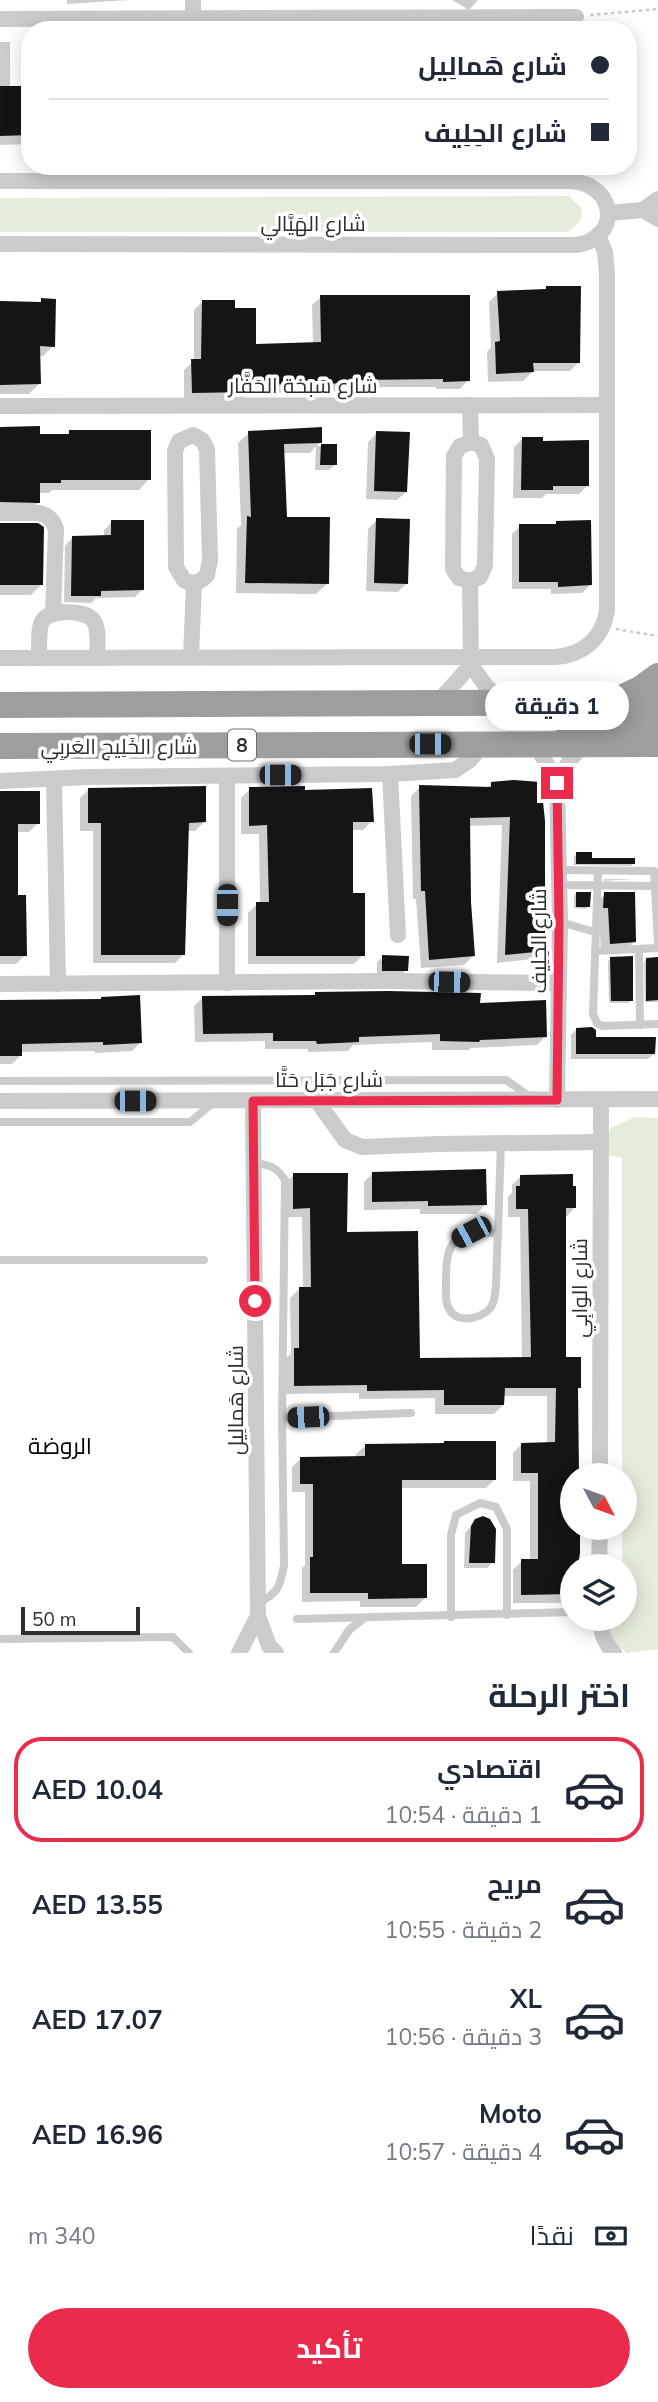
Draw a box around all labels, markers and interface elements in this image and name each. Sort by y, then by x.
text: شارع هَمالِيل [418,49,567,82]
text: شارع الحِلِيف [424,116,567,149]
street label: شارع الهَيَّالي [260,210,366,240]
street label: شارع سَبخة الحَفَّار [227,372,378,400]
callout: 1 دقيقة [485,682,629,730]
text: 1 دقيقة [514,691,600,720]
road number: 8 [228,730,256,760]
street label: شارع الخَلِيج العَربِي [41,733,197,763]
car [410,734,452,755]
car [260,765,302,786]
route end [541,767,573,799]
car [217,884,238,926]
street label: شارع الحِلِيف [525,888,553,994]
car [428,971,471,993]
street label: شارع جَبَل حَتَّا [275,1066,383,1094]
car [115,1091,157,1112]
car [448,1213,495,1251]
street label: شارع الوابِي [566,1238,596,1338]
route start [239,1285,271,1317]
street label: شارع هَمالِيل [222,1345,250,1455]
car [287,1406,330,1428]
district label: الروضة [28,1431,92,1460]
north arrow [560,1463,637,1540]
map controls [560,1463,637,1631]
button: layers [560,1554,637,1631]
scale bar [21,1604,140,1636]
text: 50 m [32,1607,76,1631]
text: اختر الرحلة [488,1675,630,1715]
text: اقتصادي [437,1752,542,1785]
icon: car [563,1758,626,1821]
text: AED 10.04 [32,1773,163,1806]
text: 1 دقيقة · 10:54 [385,1800,542,1829]
text: مريح [487,1867,542,1900]
icon: car [563,1873,626,1936]
text: AED 13.55 [32,1888,163,1921]
text: 2 دقيقة · 10:55 [385,1915,542,1944]
text: XL [510,1982,542,2015]
icon: car [563,1988,626,2051]
text: AED 17.07 [32,2003,163,2036]
text: 3 دقيقة · 10:56 [385,2022,542,2051]
text: Moto [479,2097,542,2130]
icon: car [563,2103,626,2166]
text: AED 16.96 [32,2118,163,2151]
text: 4 دقيقة · 10:57 [385,2137,542,2166]
icon: cash [592,2217,630,2255]
text: نقدًا [530,2219,574,2252]
text: 340 m [28,2221,96,2250]
button: تأكيد [28,2308,630,2388]

